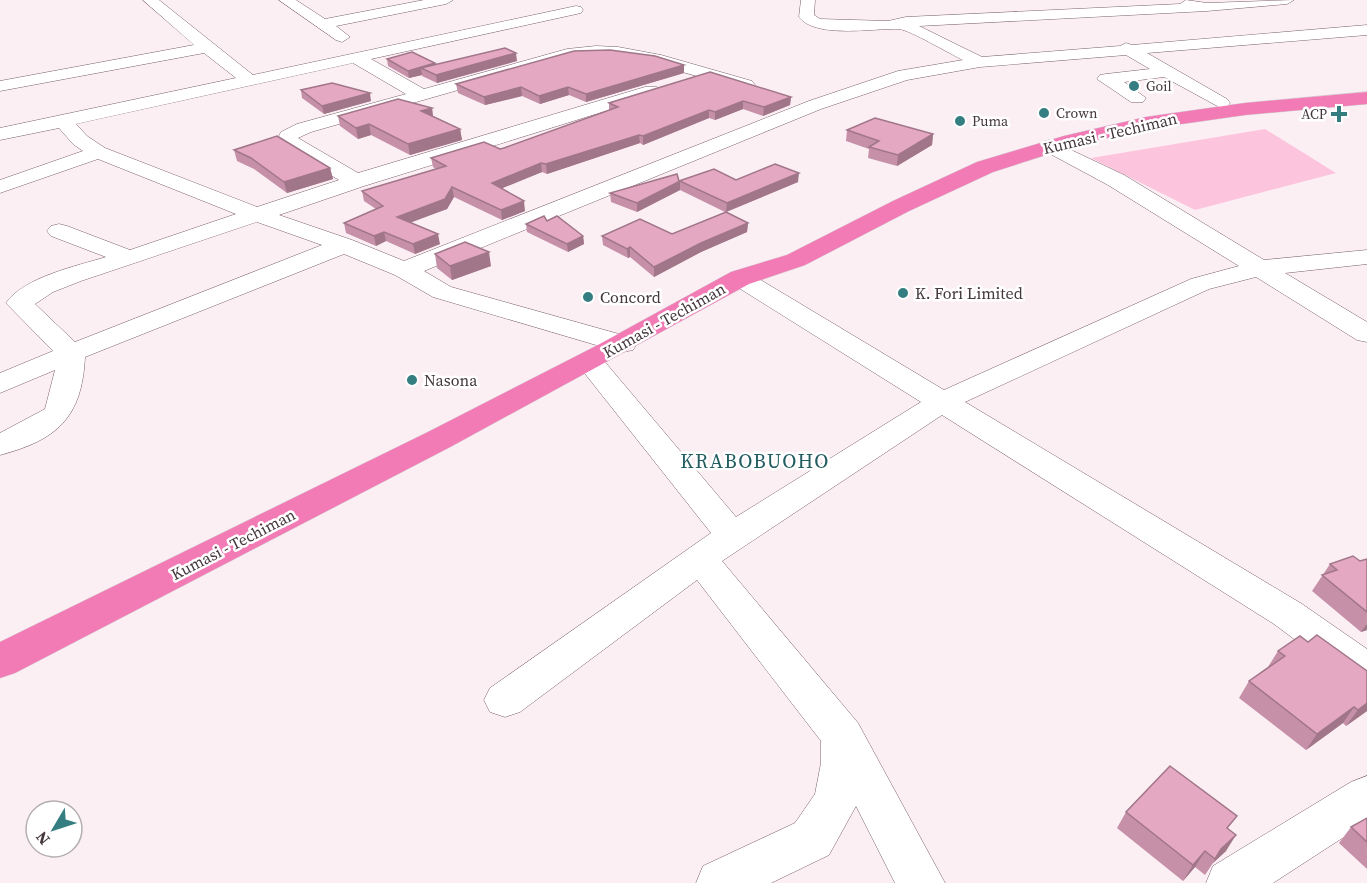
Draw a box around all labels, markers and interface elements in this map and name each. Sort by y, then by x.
place label: Goil [1146,76,1172,96]
marker: Goil [1127,79,1141,93]
place label: Crown [1056,103,1098,123]
place label: ACP [1301,104,1327,124]
marker: Crown [1037,106,1051,120]
street label: Kumasi - Techiman [1041,107,1179,159]
marker: ACP [1332,107,1346,121]
place label: Puma [972,111,1009,131]
marker: Puma [953,114,967,128]
street label: Kumasi - Techiman [599,277,729,363]
place label: K. Fori Limited [915,282,1023,304]
place label: Concord [600,286,661,308]
marker: K. Fori Limited [896,286,910,300]
marker: Concord [581,290,595,304]
place label: Nasona [424,369,478,391]
marker: Nasona [405,373,419,387]
district label: KRABOBUOHO [680,447,830,475]
street label: Kumasi - Techiman [167,503,299,585]
north arrow [24,799,84,859]
text: N [30,827,55,850]

